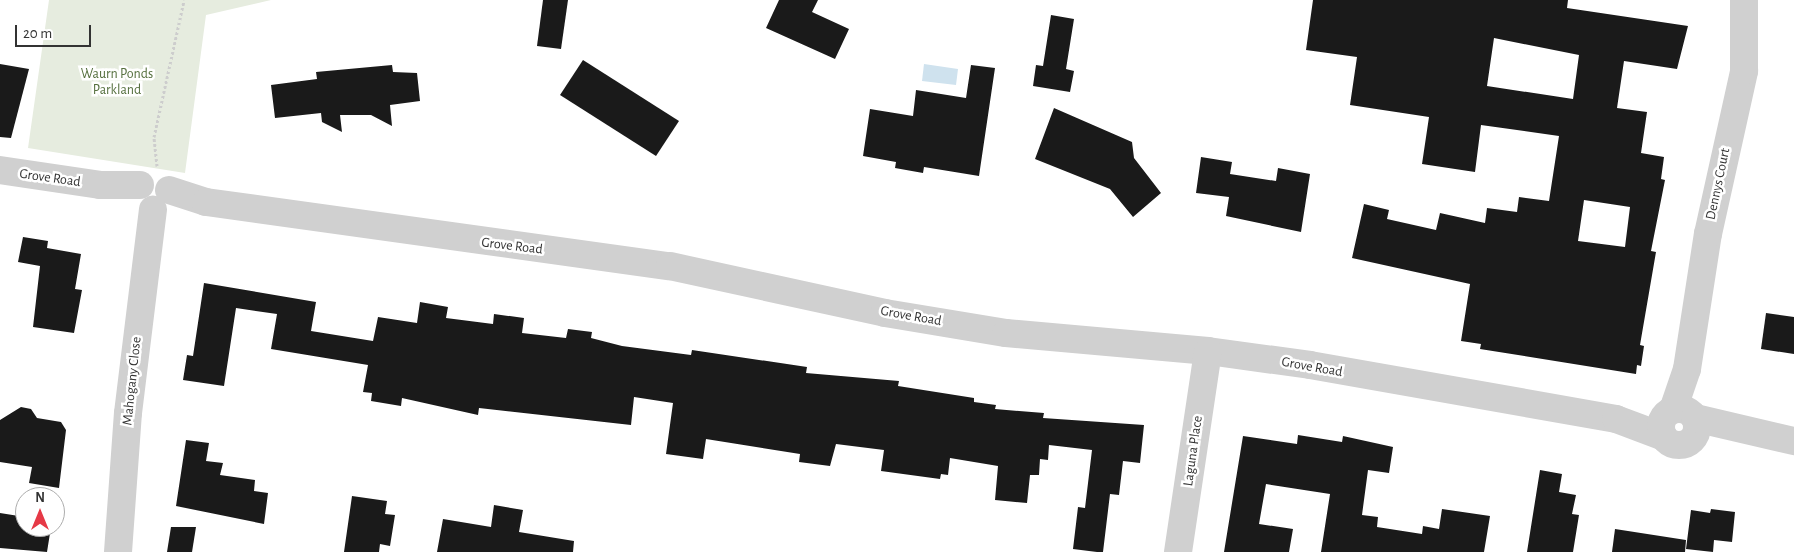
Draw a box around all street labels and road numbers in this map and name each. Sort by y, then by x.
street label: Dennys Court [1702,147,1734,221]
street label: Grove Road [18,165,82,191]
street label: Grove Road [480,234,544,258]
street label: Grove Road [879,302,943,330]
street label: Mahogany Close [119,336,145,426]
street label: Grove Road [1280,353,1344,381]
street label: Laguna Place [1180,415,1206,487]

